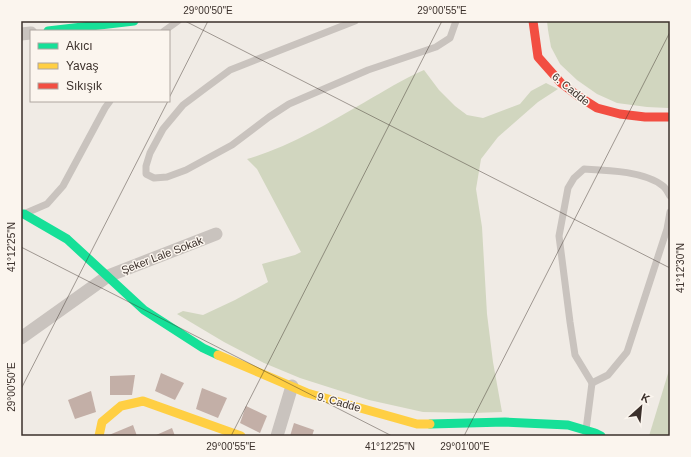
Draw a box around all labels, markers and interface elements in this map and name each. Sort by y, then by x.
text: 29°00'50"E [183,5,233,16]
text: 29°00'55"E [417,5,467,16]
legend [30,30,170,102]
text: Akıcı [66,39,93,53]
text: Yavaş [66,59,98,73]
street label: 6. Cadde [550,70,592,108]
text: Sıkışık [66,79,103,93]
text: 41°12'25"N [6,222,17,272]
street label: Şeker Lale Sokak [120,234,205,276]
text: 41°12'30"N [675,243,686,293]
text: 29°00'50"E [6,362,17,412]
north arrow [621,387,661,427]
street label: 9. Cadde [316,390,362,414]
text: K [639,391,652,405]
text: 29°00'55"E [206,441,256,452]
text: 41°12'25"N [365,441,415,452]
text: 29°01'00"E [440,441,490,452]

